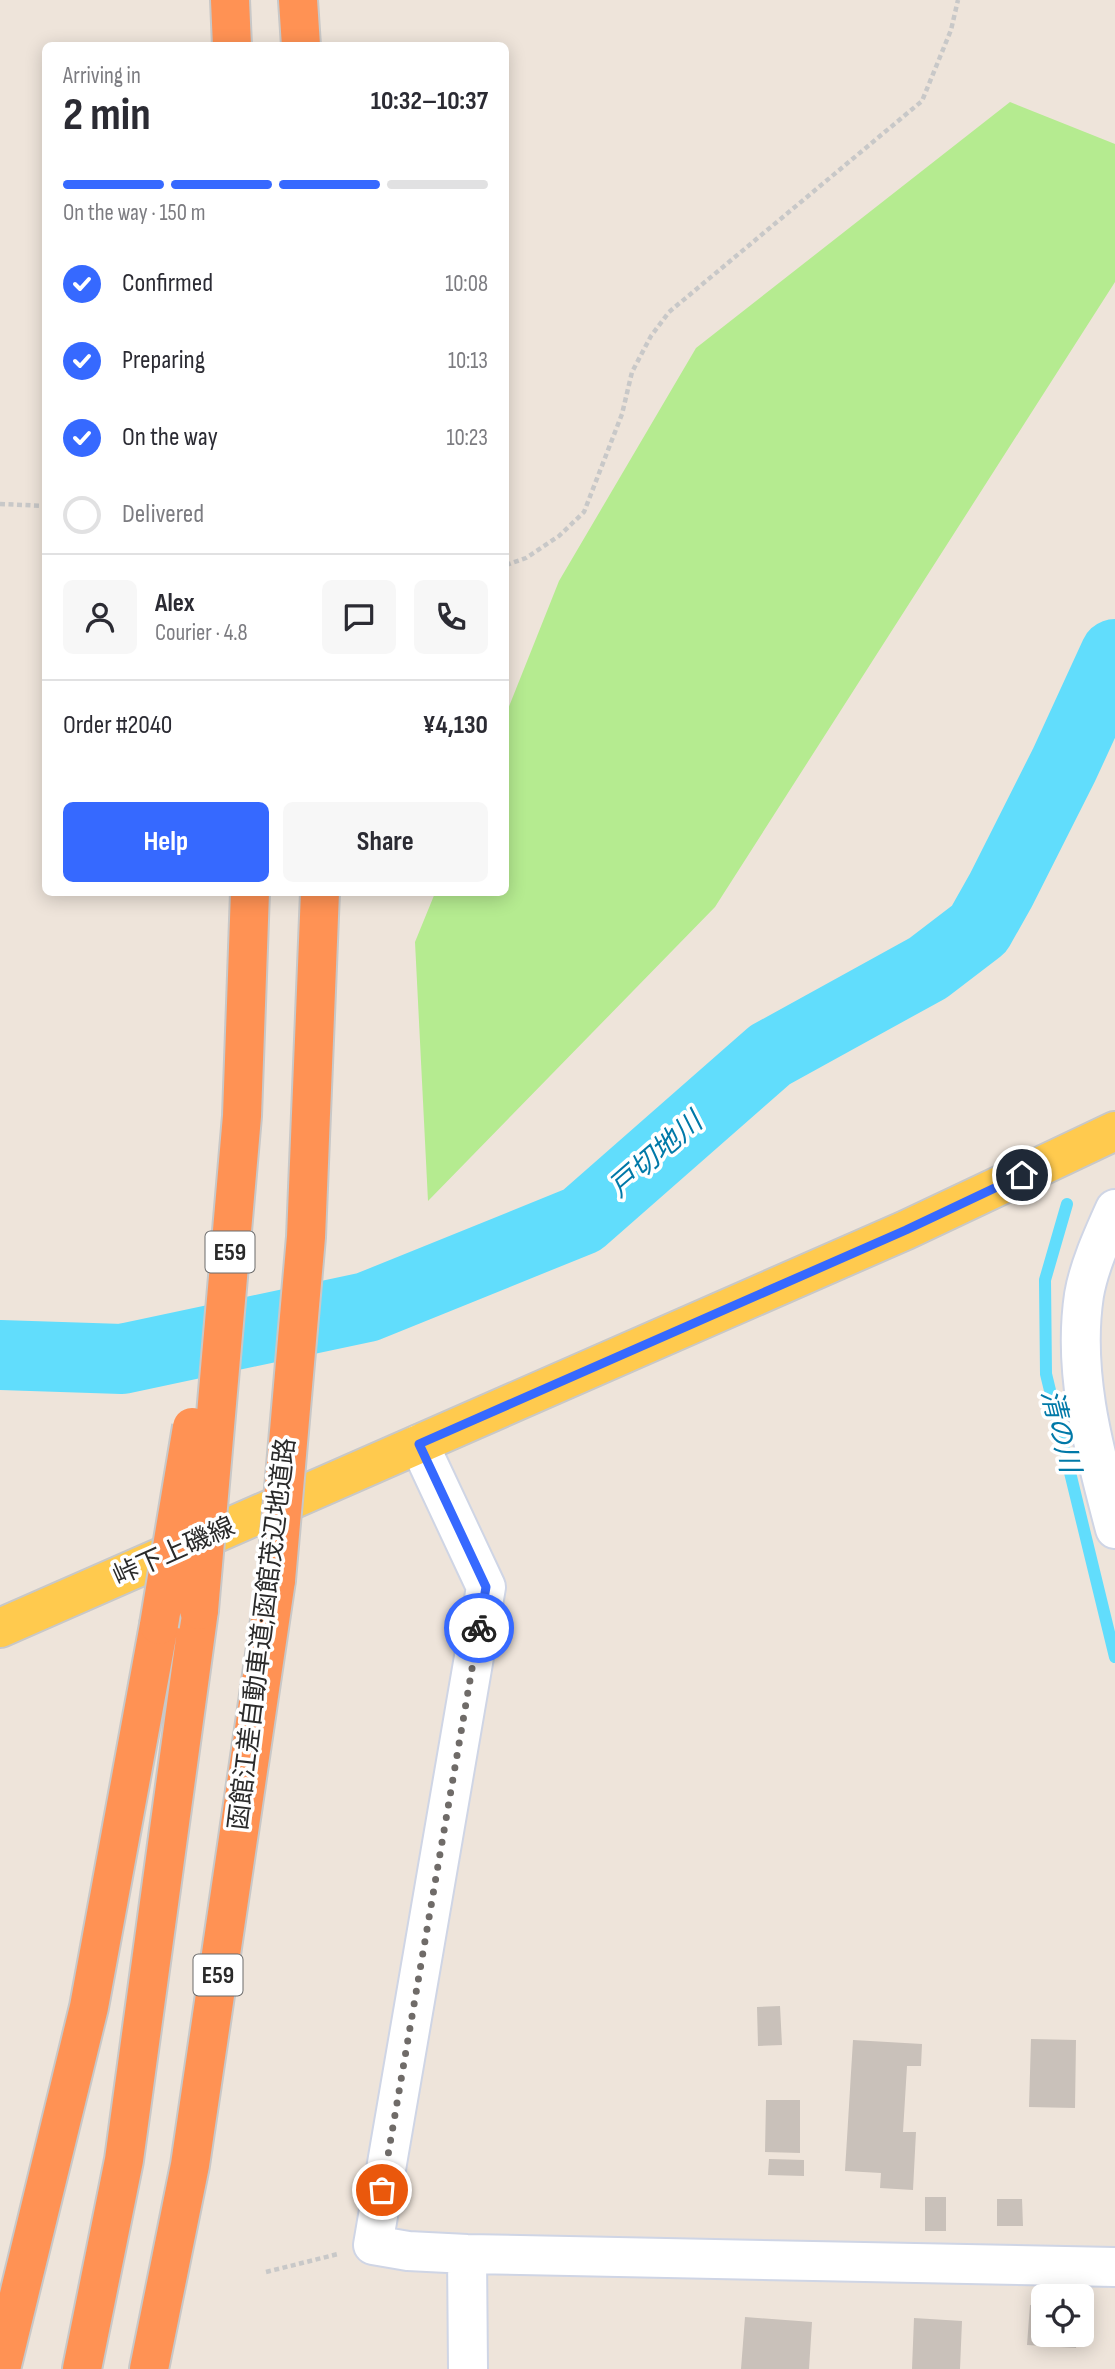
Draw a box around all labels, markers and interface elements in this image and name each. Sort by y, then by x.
text: Arriving in [63,62,141,90]
text: 10:32–10:37 [371,86,488,117]
text: 2 min [63,88,151,143]
text: On the way · 150 m [63,199,206,227]
icon: check [63,265,101,303]
text: Confirmed [122,268,213,299]
text: 10:08 [445,270,488,298]
icon: check [63,342,101,380]
text: Preparing [122,345,205,376]
text: 10:13 [448,347,488,375]
icon: check [63,419,101,457]
text: On the way [122,422,218,453]
text: 10:23 [446,424,488,452]
text: Delivered [122,499,204,530]
button: person [63,580,137,654]
button: chat [322,580,396,654]
button: phone [414,580,488,654]
text: Alex [155,588,195,619]
text: Courier · 4.8 [155,619,248,647]
text: Order #2040 [63,710,172,741]
text: ¥4,130 [423,710,488,741]
button: Help [63,802,269,882]
button: Share [283,802,488,882]
water label: 戸切地川 [603,1104,711,1204]
pin [992,1145,1052,1205]
icon: home [1003,1156,1041,1194]
road number: E59 [205,1232,254,1272]
water label: 清の川 [1034,1386,1087,1479]
street label: 函館江差自動車道;函館茂辺地道路 [224,1436,302,1832]
street label: 峠下上磯線 [108,1511,240,1593]
courier [444,1593,514,1663]
icon: bike [460,1609,498,1647]
road number: E59 [194,1954,242,1996]
pin [352,2160,412,2220]
icon: bag [363,2171,401,2209]
map controls [1031,2284,1094,2347]
button: locate [1031,2284,1094,2347]

